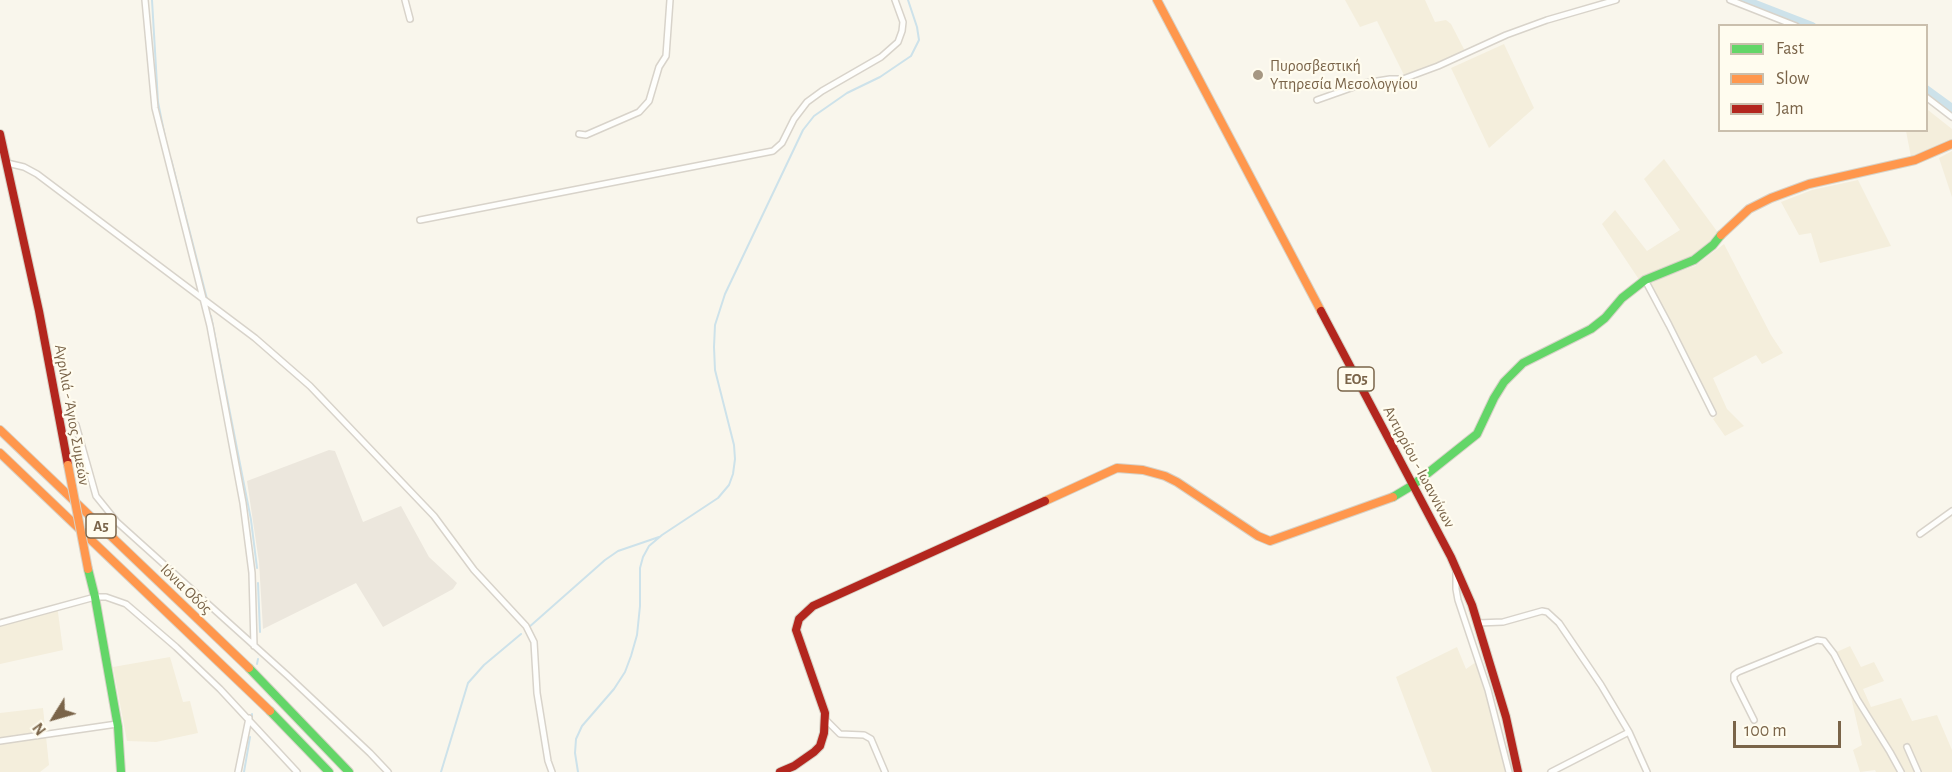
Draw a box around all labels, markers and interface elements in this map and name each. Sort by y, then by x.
legend [1718,24,1928,132]
text: Fast [1776,40,1804,58]
place label: Πυροσβεστική Υπηρεσία Μεσολογγίου [1270,56,1418,94]
marker: Πυροσβεστική Υπηρεσία Μεσολογγίου [1251,68,1265,82]
text: Slow [1776,70,1809,88]
text: Jam [1776,100,1804,118]
street label: Αγριλιά - Άγιος Συμεών [50,343,94,487]
road number: ΕΟ5 [1338,367,1374,391]
street label: Αντιρρίου - Ιωαννίνων [1379,403,1459,531]
road number: Α5 [86,514,116,538]
street label: Ιόνια Οδός [156,560,216,618]
north arrow [24,688,84,748]
scale bar [1736,709,1844,747]
text: N [30,720,49,738]
text: 100 m [1744,722,1787,740]

